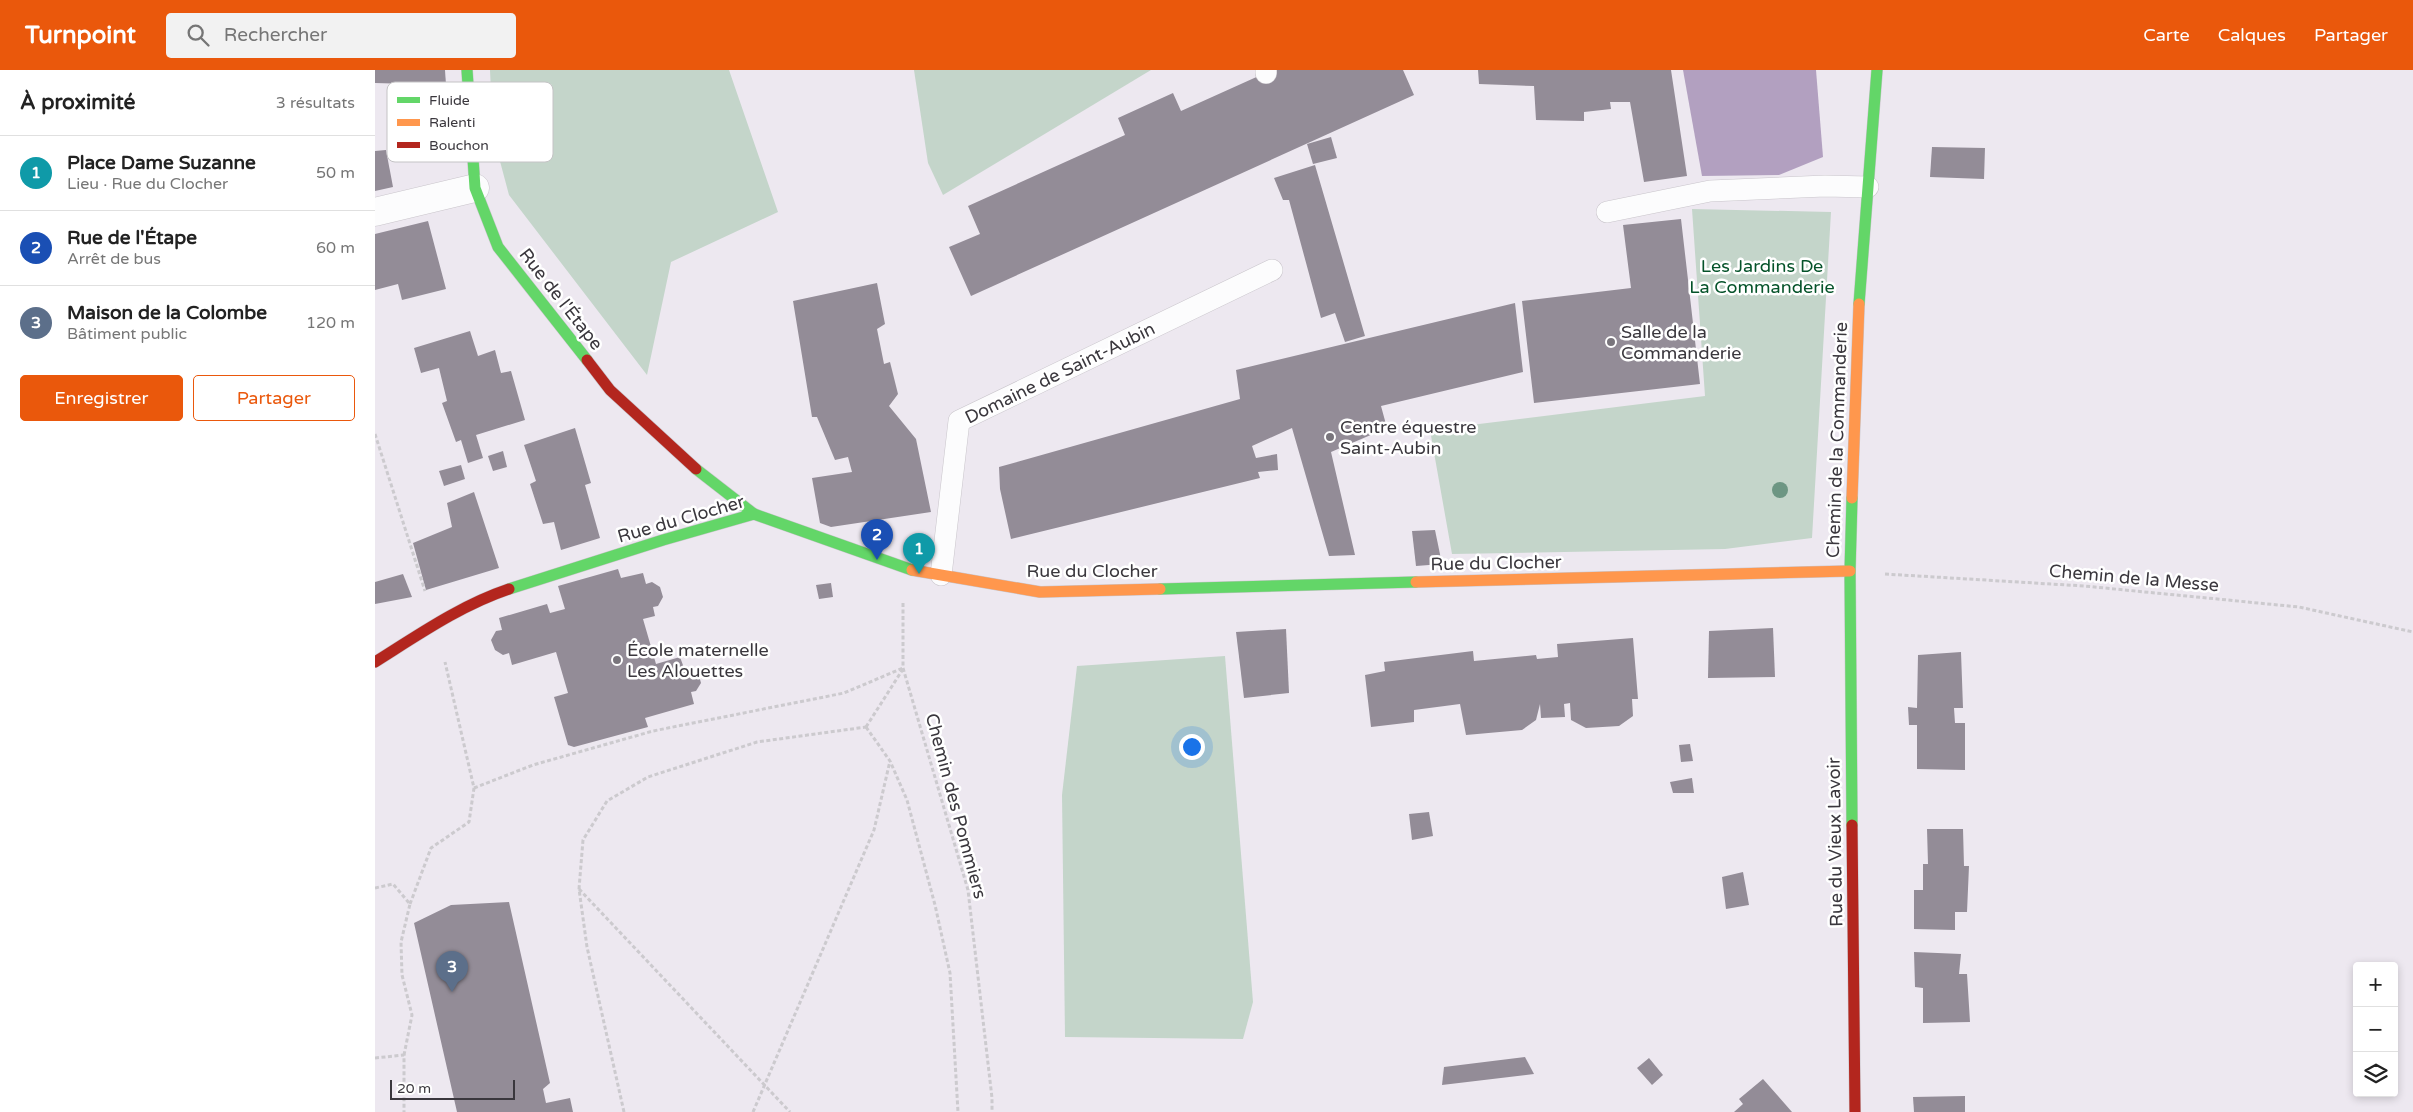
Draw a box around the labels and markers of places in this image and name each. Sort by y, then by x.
place label: Salle de la Commanderie [1621,321,1741,364]
marker: Salle de la Commanderie [1605,336,1617,348]
place label: Centre équestre Saint-Aubin [1340,416,1476,459]
marker: Centre équestre Saint-Aubin [1324,431,1336,443]
pin: 2 [861,519,893,560]
pin: 1 [903,533,935,574]
place label: École maternelle Les Alouettes [627,639,769,682]
marker: École maternelle Les Alouettes [611,654,623,666]
pin: 3 [436,951,468,992]

